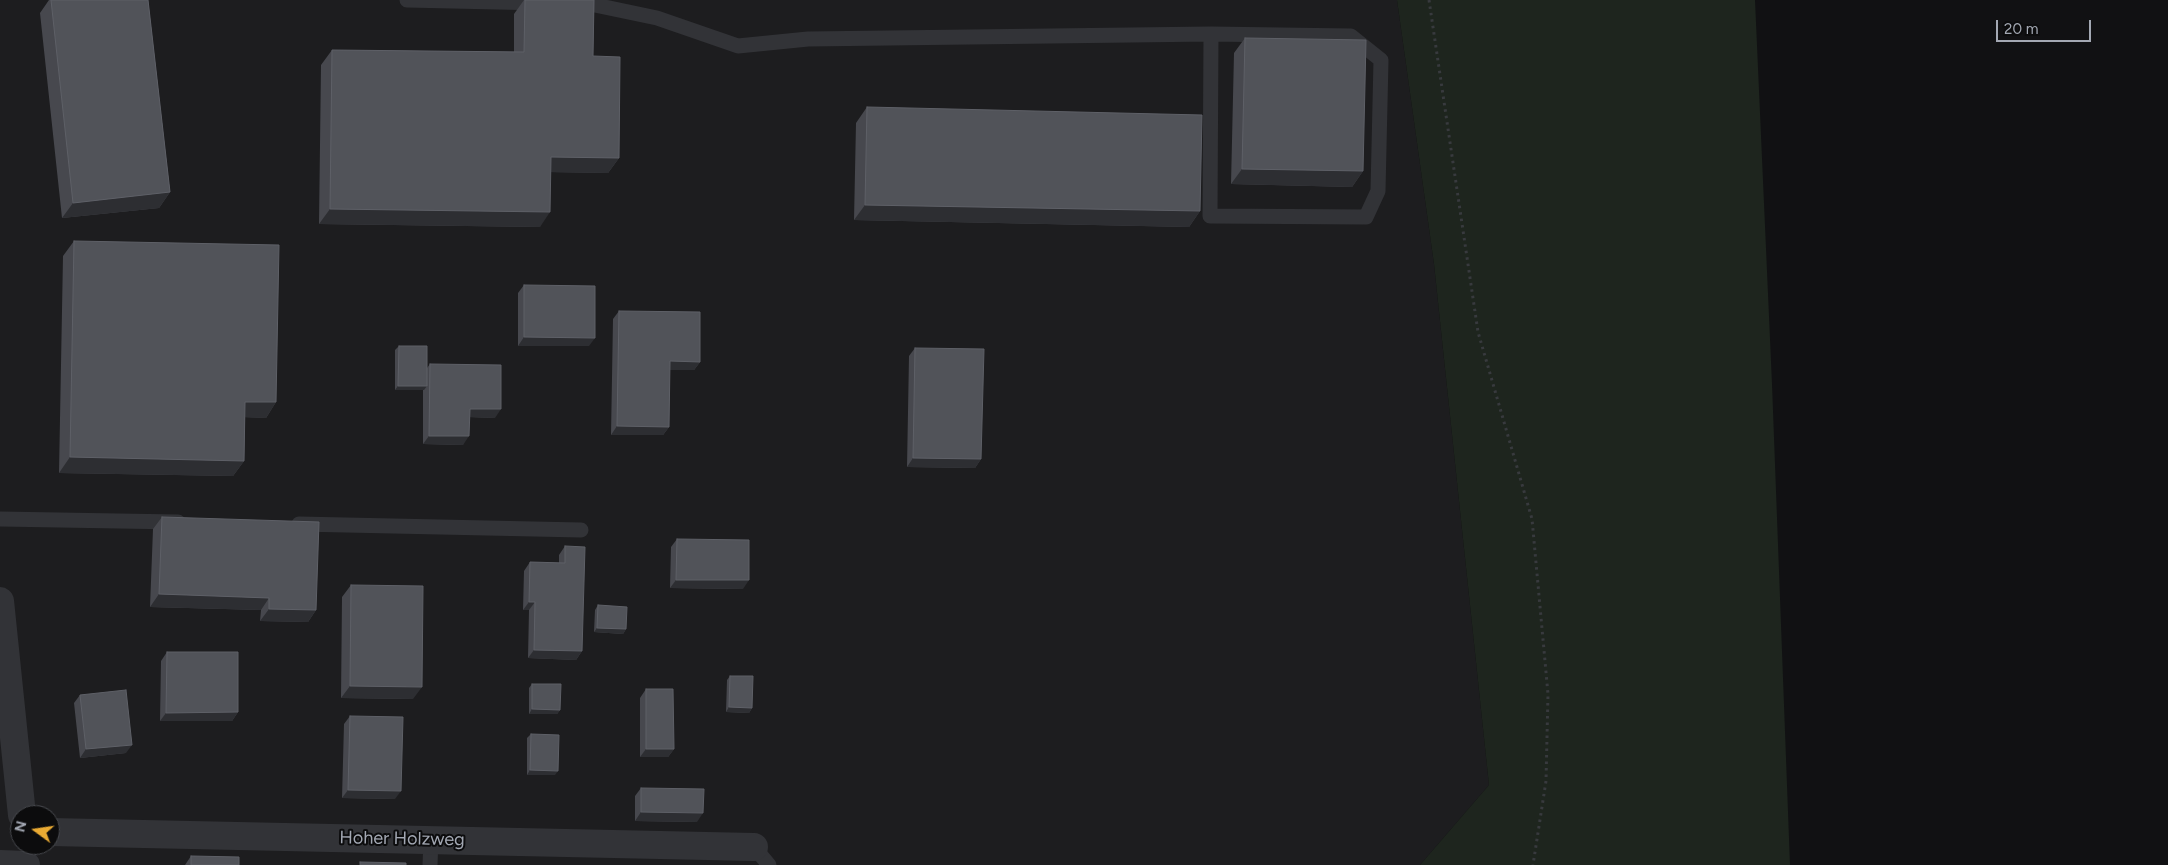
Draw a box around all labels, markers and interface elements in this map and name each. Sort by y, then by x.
scale bar [1998,10,2093,42]
text: 20 m [2004,20,2038,38]
north arrow [10,805,60,855]
text: N [11,819,30,834]
street label: Hoher Holzweg [339,827,465,851]

